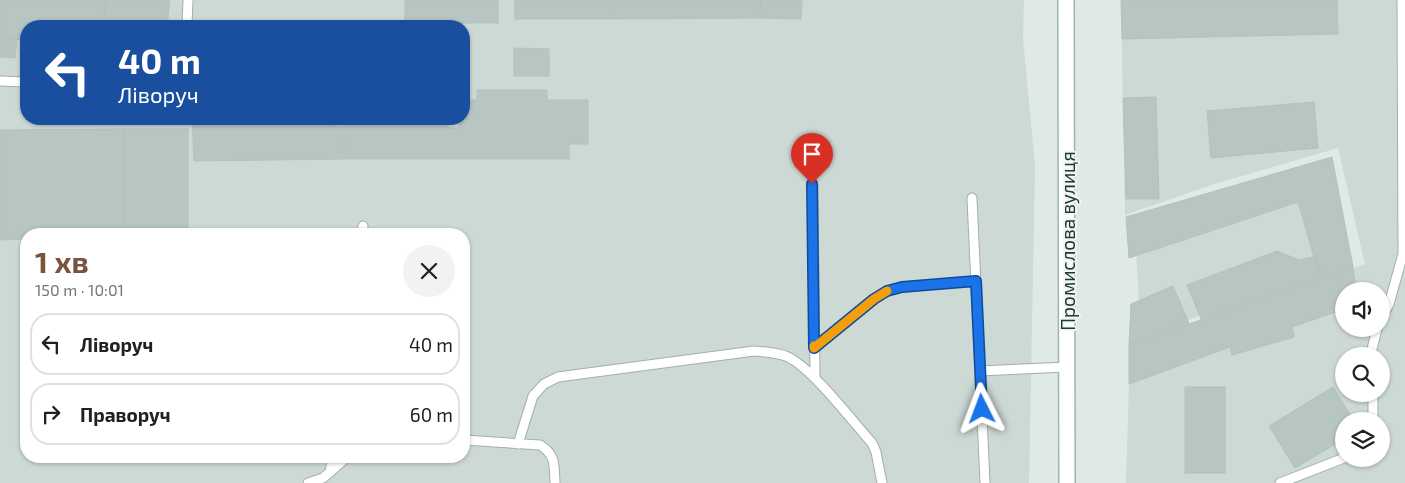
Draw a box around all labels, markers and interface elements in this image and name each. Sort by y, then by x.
text: 40 m [118,39,201,81]
icon: left [35,40,100,105]
text: Ліворуч [118,81,199,107]
pin [791,133,833,184]
icon: arrive [798,140,826,168]
street label: Промислова вулиця [1056,151,1080,331]
text: 1 хв [35,243,89,279]
button: close [403,245,455,297]
text: 150 m · 10:01 [35,280,124,299]
map controls [1335,282,1390,467]
button: sound [1335,282,1390,337]
icon: left [37,330,65,358]
text: Ліворуч [80,333,153,356]
text: 40 m [409,333,453,356]
button: search [1335,347,1390,402]
position arrow [955,382,1007,434]
icon: right [37,400,65,428]
text: Праворуч [80,403,171,426]
text: 60 m [410,403,453,426]
button: layers [1335,412,1390,467]

